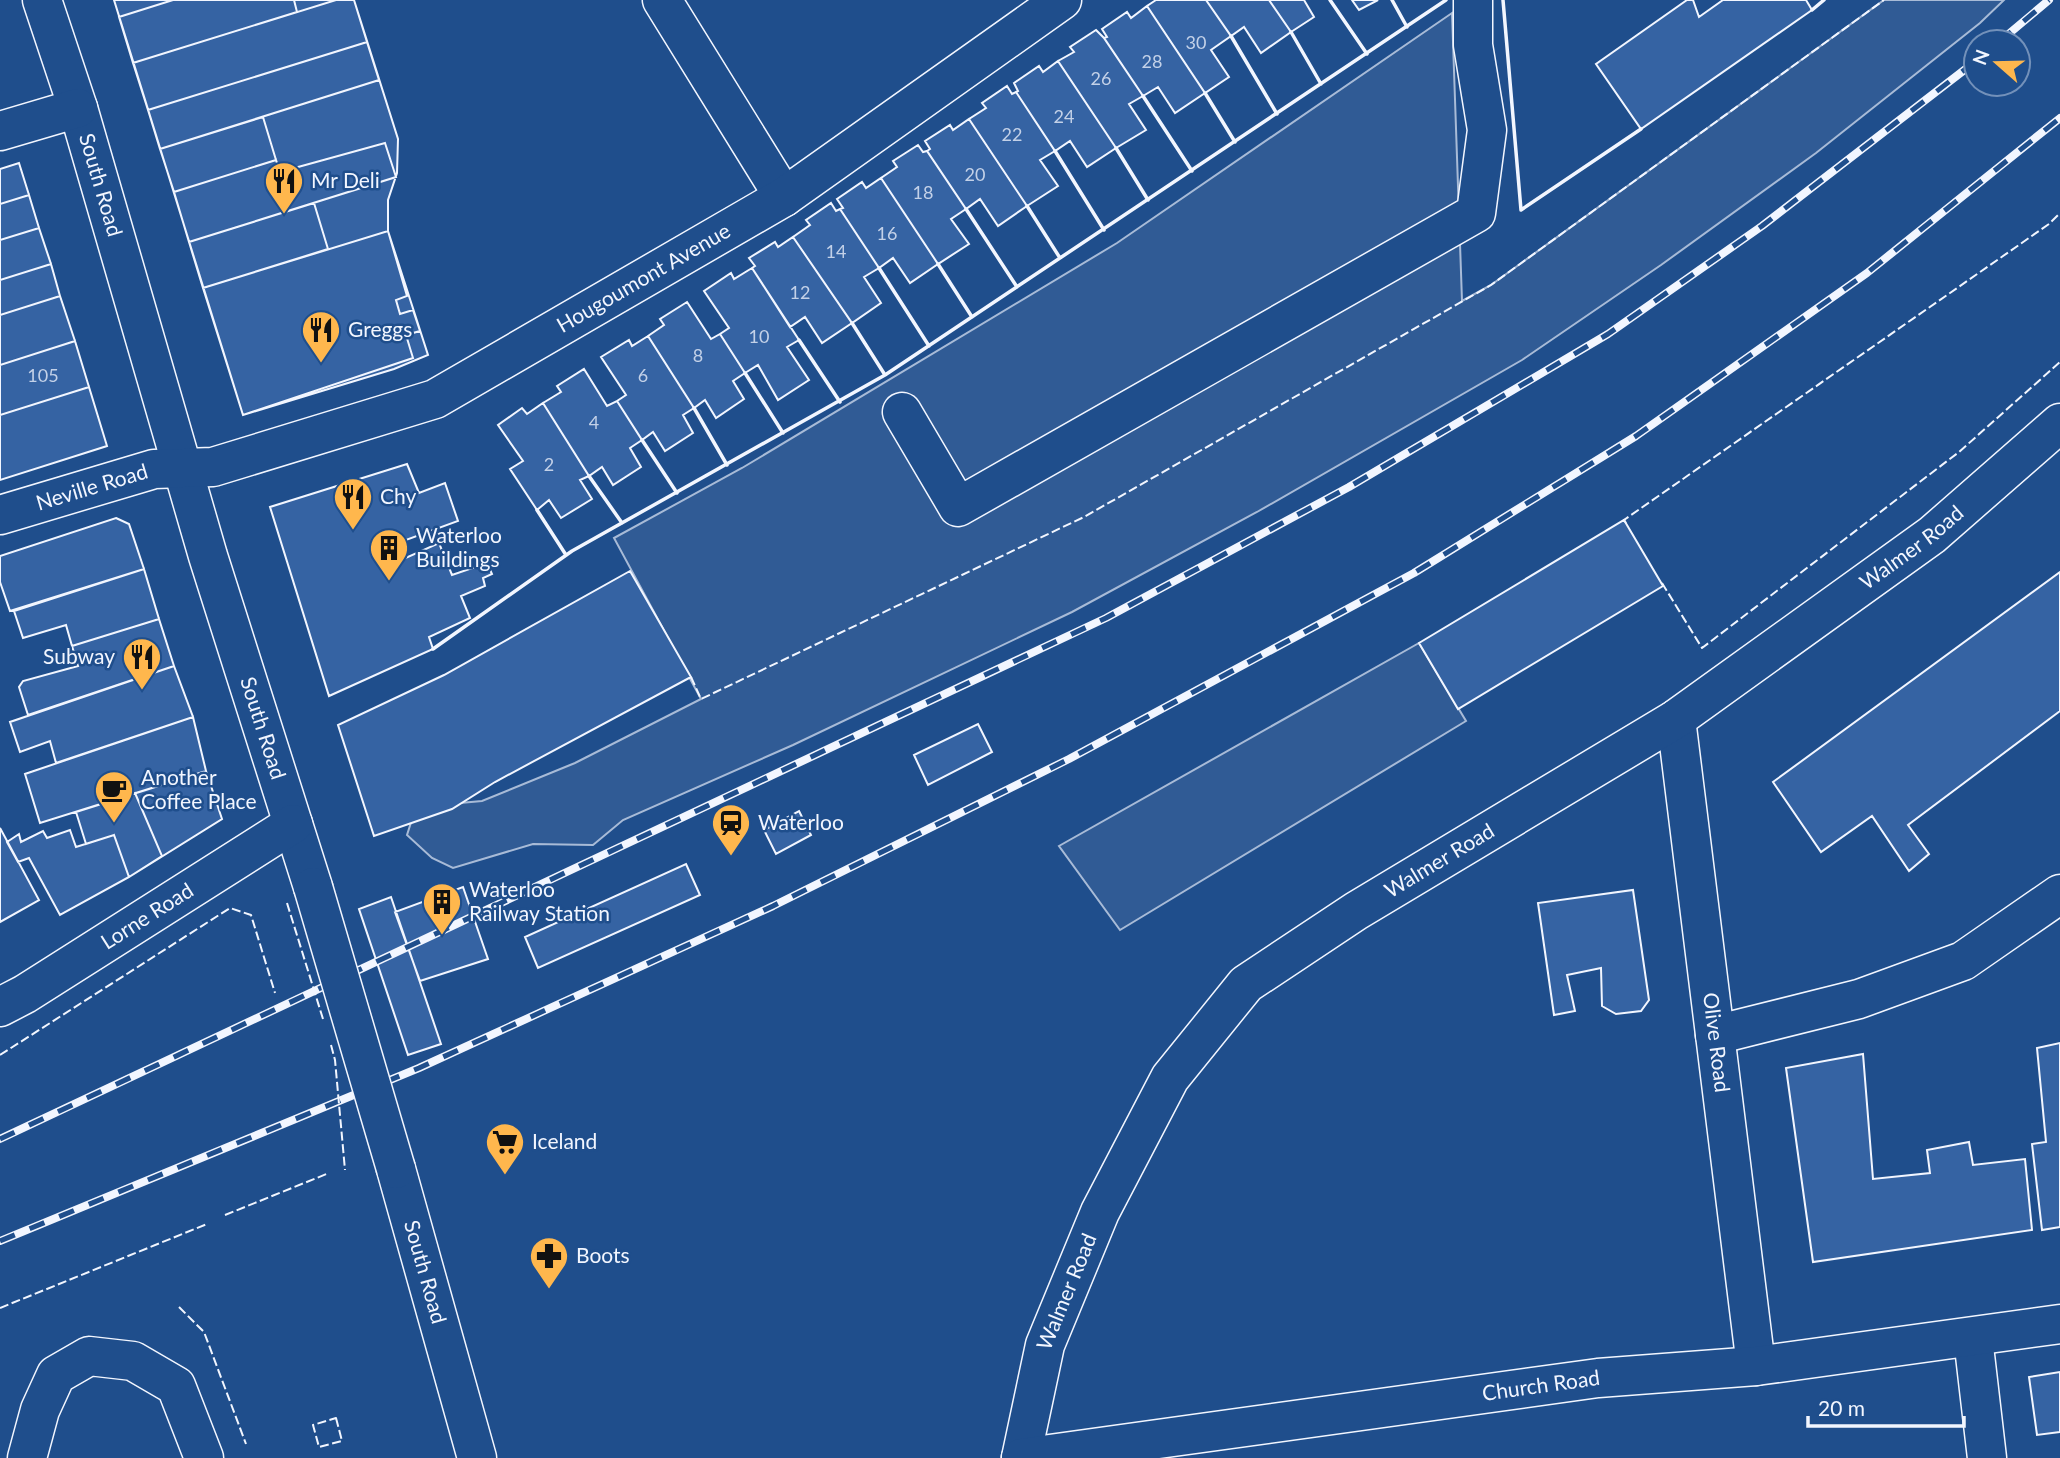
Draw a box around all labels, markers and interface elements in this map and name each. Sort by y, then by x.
north arrow [1962,28,2032,98]
house number: 30 [1186,31,1206,53]
text: N [1967,46,1994,68]
house number: 28 [1142,50,1162,72]
house number: 26 [1091,67,1111,89]
house number: 24 [1054,105,1074,127]
house number: 22 [1002,123,1022,145]
street label: South Road [75,130,129,239]
restaurant icon: Mr Deli [263,160,305,215]
house number: 20 [965,163,985,185]
place label: Mr Deli [311,167,380,192]
house number: 18 [913,181,933,203]
street label: Hougoumont Avenue [552,217,734,337]
house number: 16 [877,222,897,244]
house number: 14 [826,240,846,262]
house number: 12 [790,281,810,303]
restaurant icon: Greggs [300,309,342,364]
place label: Greggs [348,316,412,341]
house number: 10 [749,325,769,347]
house number: 8 [693,344,703,366]
house number: 105 [27,364,59,386]
house number: 6 [638,364,648,386]
house number: 4 [589,411,599,433]
house number: 2 [544,453,554,475]
street label: Neville Road [33,458,150,515]
restaurant icon: Chy [332,476,374,531]
place label: Chy [380,483,416,508]
street label: Walmer Road [1854,500,1968,594]
place label: Waterloo Buildings [416,522,502,571]
building icon: Waterloo Buildings [368,527,410,582]
restaurant icon: Subway [121,636,163,691]
place label: Subway [43,643,115,668]
street label: South Road [236,673,292,782]
place label: Another Coffee Place [141,764,257,813]
cafe icon: Another Coffee Place [93,769,135,824]
station icon: Waterloo [710,802,752,857]
place label: Waterloo [758,809,844,834]
street label: Walmer Road [1379,817,1498,902]
place label: Waterloo Railway Station [469,876,610,925]
street label: Lorne Road [96,877,197,954]
building icon: Waterloo Railway Station [421,881,463,936]
street label: Olive Road [1699,991,1736,1094]
supermarket icon: Iceland [484,1121,526,1176]
place label: Iceland [532,1128,597,1153]
street label: South Road [400,1217,453,1326]
street label: Walmer Road [1030,1229,1101,1353]
pharmacy icon: Boots [528,1235,570,1290]
place label: Boots [576,1242,630,1267]
street label: Church Road [1480,1364,1601,1405]
scale bar [1808,1384,1964,1428]
text: 20 m [1818,1395,1865,1420]

